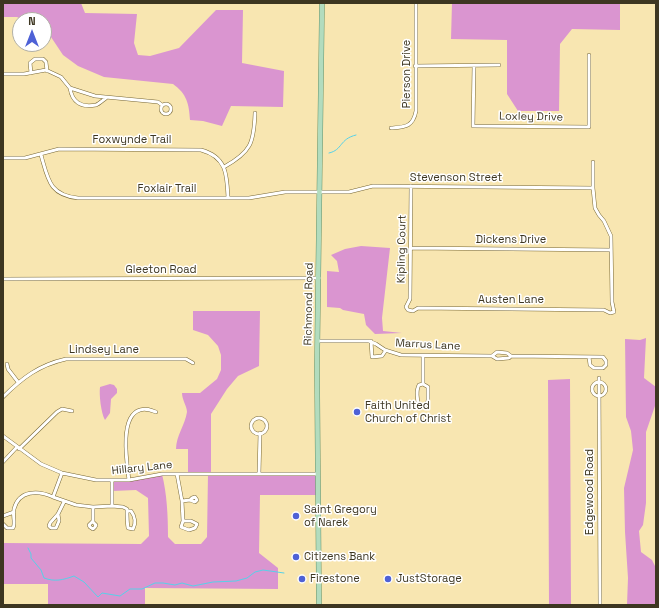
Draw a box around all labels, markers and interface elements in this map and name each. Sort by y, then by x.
north arrow [12,12,52,52]
text: N [28,14,36,28]
street label: Pierson Drive [400,40,414,108]
street label: Loxley Drive [499,110,563,124]
street label: Foxwynde Trail [93,133,171,147]
street label: Stevenson Street [410,171,502,185]
street label: Foxlair Trail [138,182,196,196]
street label: Kipling Court [395,215,409,283]
street label: Dickens Drive [476,233,546,247]
street label: Richmond Road [302,262,316,346]
street label: Gleeton Road [126,263,196,277]
street label: Austen Lane [478,293,544,307]
street label: Marrus Lane [395,337,461,353]
street label: Lindsey Lane [69,343,139,357]
place label: Faith United Church of Christ [365,399,451,425]
marker: Faith United Church of Christ [352,407,362,417]
street label: Edgewood Road [583,449,597,535]
street label: Hillary Lane [111,458,173,478]
place label: Saint Gregory of Narek [304,503,377,529]
marker: Saint Gregory of Narek [291,511,301,521]
place label: Citizens Bank [304,550,375,564]
marker: Citizens Bank [291,552,301,562]
place label: Firestone [310,572,360,586]
place label: JustStorage [396,572,462,586]
marker: Firestone [297,574,307,584]
marker: JustStorage [383,574,393,584]

